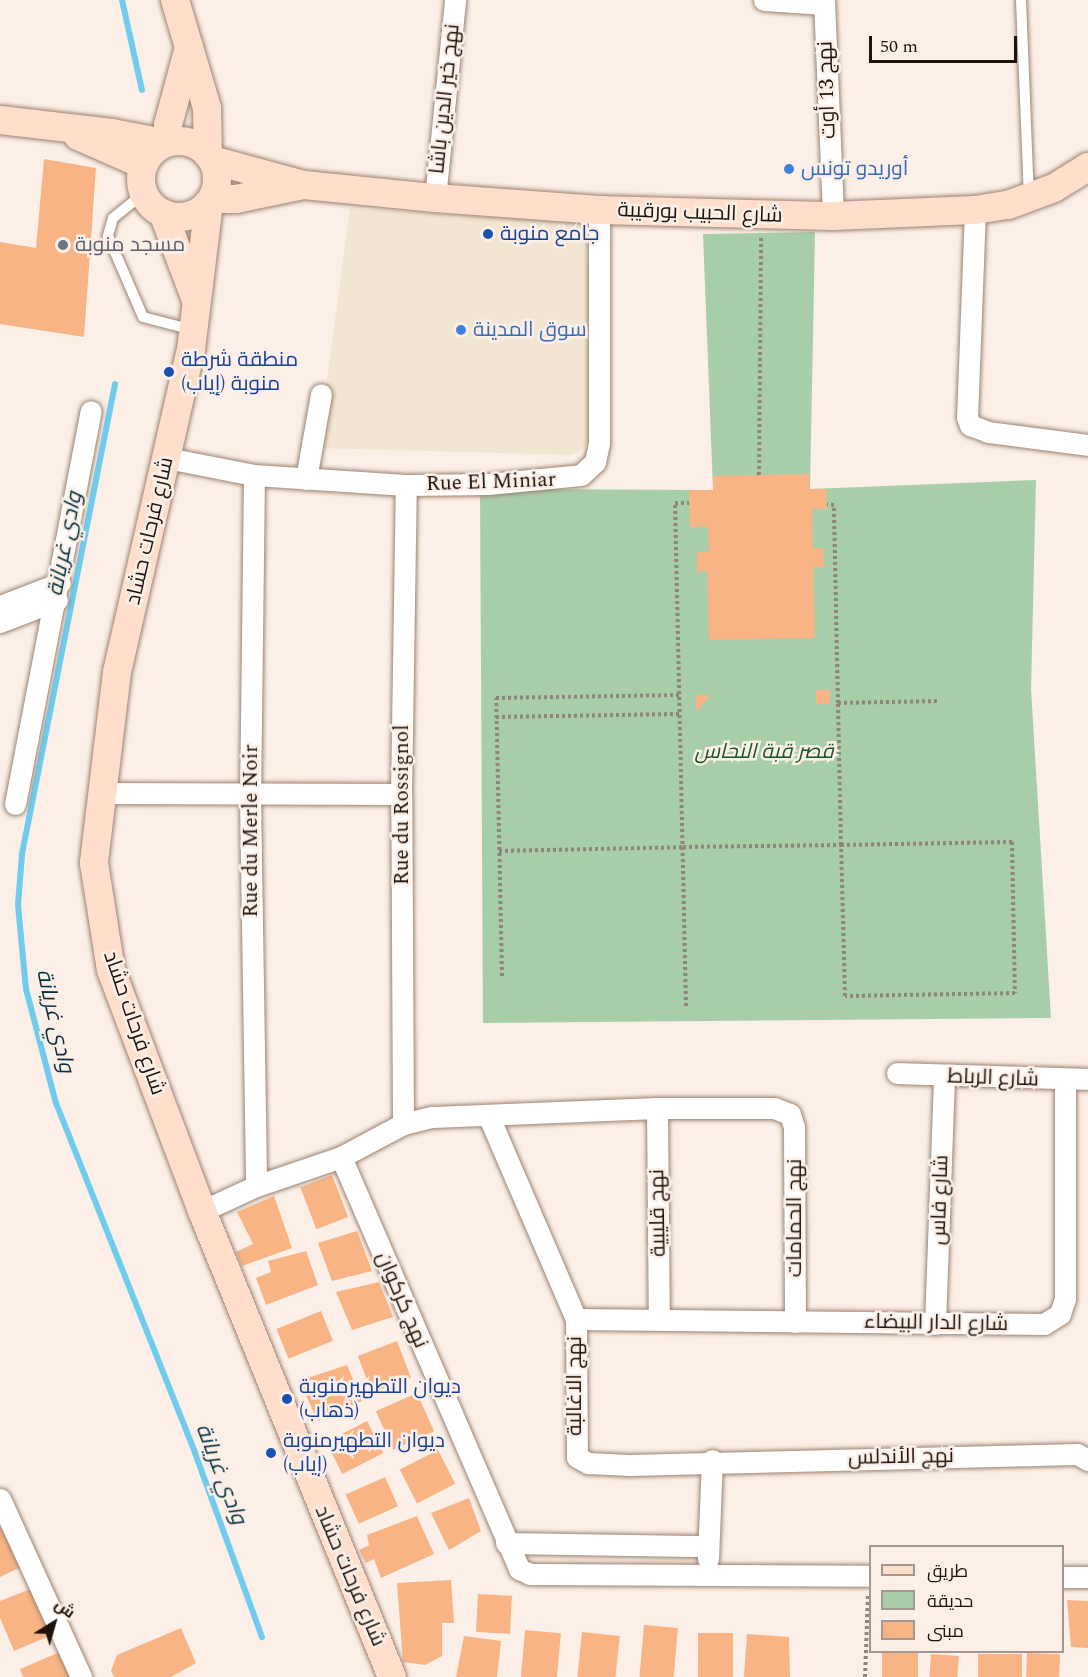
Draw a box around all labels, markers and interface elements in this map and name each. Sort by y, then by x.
street label: نهج خير الدين باشا [425,23,465,175]
scale bar [872,24,1020,62]
text: 50 m [880,33,918,60]
street label: نهج 13 أوت [813,41,841,139]
place label: أوريدو تونس [801,156,908,182]
marker: أوريدو تونس [782,162,796,176]
street label: شارع الحبيب بورقيبة [617,198,783,228]
place label: جامع منوبة [500,221,599,247]
marker: جامع منوبة [481,227,495,241]
place label: مسجد منوبة [75,232,185,258]
marker: مسجد منوبة [56,238,70,252]
place label: سوق المدينة [473,317,587,343]
marker: سوق المدينة [454,323,468,337]
place label: منطقة شرطة منوبة (إياب) [181,347,298,397]
marker: منطقة شرطة منوبة (إياب) [162,365,176,379]
street label: شارع فرحات حشاد [121,455,179,607]
street label: Rue El Miniar [425,467,557,497]
water label: وادي غريانة [42,490,88,598]
street label: Rue du Rossignol [389,725,415,885]
park label: قصر قبة النحاس [694,739,834,765]
street label: Rue du Merle Noir [238,744,264,918]
street label: شارع فرحات حشاد [98,948,170,1098]
water label: وادي غريانة [30,966,80,1076]
street label: شارع الرباط [947,1064,1039,1092]
street label: شارع فاس [926,1154,954,1246]
street label: نهج الحمامات [782,1159,808,1277]
street label: نهج قليبية [645,1169,671,1257]
street label: نهج كركوان [370,1248,434,1352]
street label: شارع الدار البيضاء [864,1309,1008,1337]
street label: نهج الاغالبة [562,1336,588,1436]
place label: ديوان التطهيرمنوبة (ذهاب) [299,1374,461,1424]
marker: ديوان التطهيرمنوبة (ذهاب) [280,1392,294,1406]
water label: وادي غريانة [190,1420,252,1528]
place label: ديوان التطهيرمنوبة (إياب) [283,1428,445,1478]
street label: نهج الأندلس [848,1443,954,1471]
marker: ديوان التطهيرمنوبة (إياب) [264,1446,278,1460]
street label: شارع فرحات حشاد [309,1502,391,1650]
legend [869,1545,1064,1653]
text: طريق [927,1558,968,1585]
text: حديقة [927,1588,973,1615]
north arrow [24,1593,84,1653]
text: ش [49,1593,80,1624]
text: مبنى [927,1618,964,1645]

